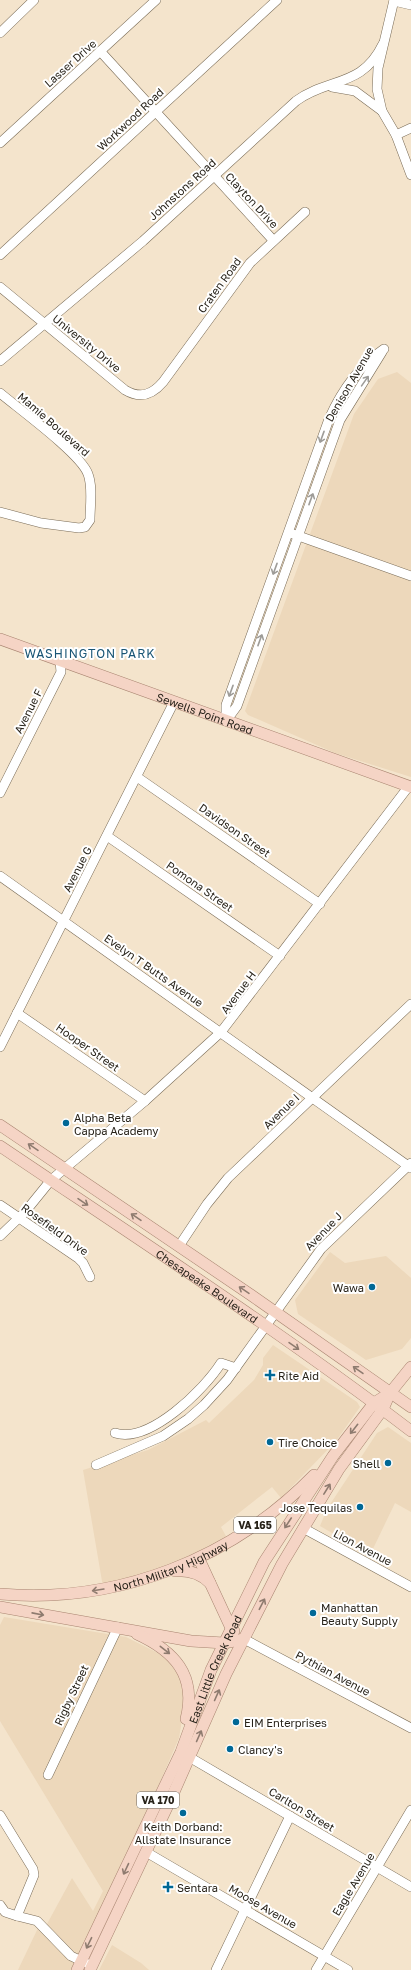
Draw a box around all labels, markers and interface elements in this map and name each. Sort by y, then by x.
street label: Lasser Drive [42,36,98,90]
street label: Workwood Road [94,85,166,153]
street label: Johnstons Road [146,156,218,222]
street label: Clayton Drive [223,170,281,230]
street label: Craten Road [195,255,243,315]
street label: University Drive [50,312,124,374]
street label: Denison Avenue [322,344,376,424]
one-way arrow [361,376,369,387]
street label: Mamie Boulevard [16,389,92,459]
one-way arrow [318,431,326,443]
one-way arrow [308,493,316,505]
one-way arrow [271,562,278,575]
one-way arrow [257,633,264,646]
district label: WASHINGTON PARK [24,646,156,661]
one-way arrow [227,684,234,697]
street label: Avenue F [11,686,45,735]
street label: Sewells Point Road [155,690,255,736]
street label: Davidson Street [197,801,273,859]
street label: Avenue G [60,844,94,894]
street label: Pomona Street [164,858,236,914]
street label: Evelyn T Butts Avenue [102,931,206,1009]
street label: Avenue H [218,968,258,1016]
street label: Hooper Street [54,1020,122,1074]
street label: Avenue I [260,1091,302,1131]
place label: Alpha Beta Cappa Academy [74,1111,158,1137]
marker: Alpha Beta Cappa Academy [61,1118,71,1128]
one-way arrow [28,1143,39,1151]
one-way arrow [78,1198,89,1206]
street label: Rosefield Drive [19,1200,91,1258]
street label: Avenue J [302,1209,344,1253]
one-way arrow [131,1213,142,1221]
street label: Chesapeake Boulevard [154,1246,261,1325]
place label: Wawa [333,1281,364,1294]
marker: Wawa [367,1282,377,1292]
one-way arrow [238,1286,249,1294]
one-way arrow [288,1342,299,1350]
one-way arrow [353,1366,364,1374]
place label: Rite Aid [278,1369,319,1382]
marker: Rite Aid [265,1370,275,1380]
one-way arrow [349,1424,358,1435]
place label: Tire Choice [278,1436,337,1449]
marker: Tire Choice [265,1437,275,1447]
place label: Shell [353,1457,380,1470]
marker: Shell [383,1458,393,1468]
one-way arrow [323,1483,331,1495]
place label: Jose Tequilas [280,1501,352,1514]
marker: Jose Tequilas [355,1502,365,1512]
road number: VA 165 [234,1517,276,1533]
one-way arrow [284,1517,292,1528]
street label: Lion Avenue [332,1526,394,1568]
street label: North Military Highway [112,1537,230,1593]
one-way arrow [91,1586,104,1594]
one-way arrow [258,1599,266,1611]
place label: Manhattan Beauty Supply [321,1601,398,1627]
marker: Manhattan Beauty Supply [308,1608,318,1618]
one-way arrow [31,1611,44,1619]
street label: East Little Creek Road [186,1613,243,1725]
one-way arrow [160,1646,171,1654]
street label: Pythian Avenue [293,1648,373,1698]
street label: Rigby Street [51,1663,91,1727]
one-way arrow [214,1689,222,1701]
place label: EIM Enterprises [244,1716,327,1729]
marker: EIM Enterprises [231,1717,241,1727]
one-way arrow [196,1731,203,1743]
place label: Clancy's [238,1743,283,1756]
marker: Clancy's [225,1744,235,1754]
street label: Carlton Street [267,1784,337,1834]
road number: VA 170 [137,1792,179,1808]
marker: Keith Dorband: Allstate Insurance [178,1808,188,1818]
place label: Keith Dorband: Allstate Insurance [135,1820,231,1846]
street label: Eagle Avenue [329,1850,377,1918]
one-way arrow [122,1863,129,1875]
marker: Sentara [162,1881,174,1893]
place label: Sentara [177,1881,218,1894]
street label: Moose Avenue [227,1881,299,1931]
one-way arrow [85,1937,92,1949]

